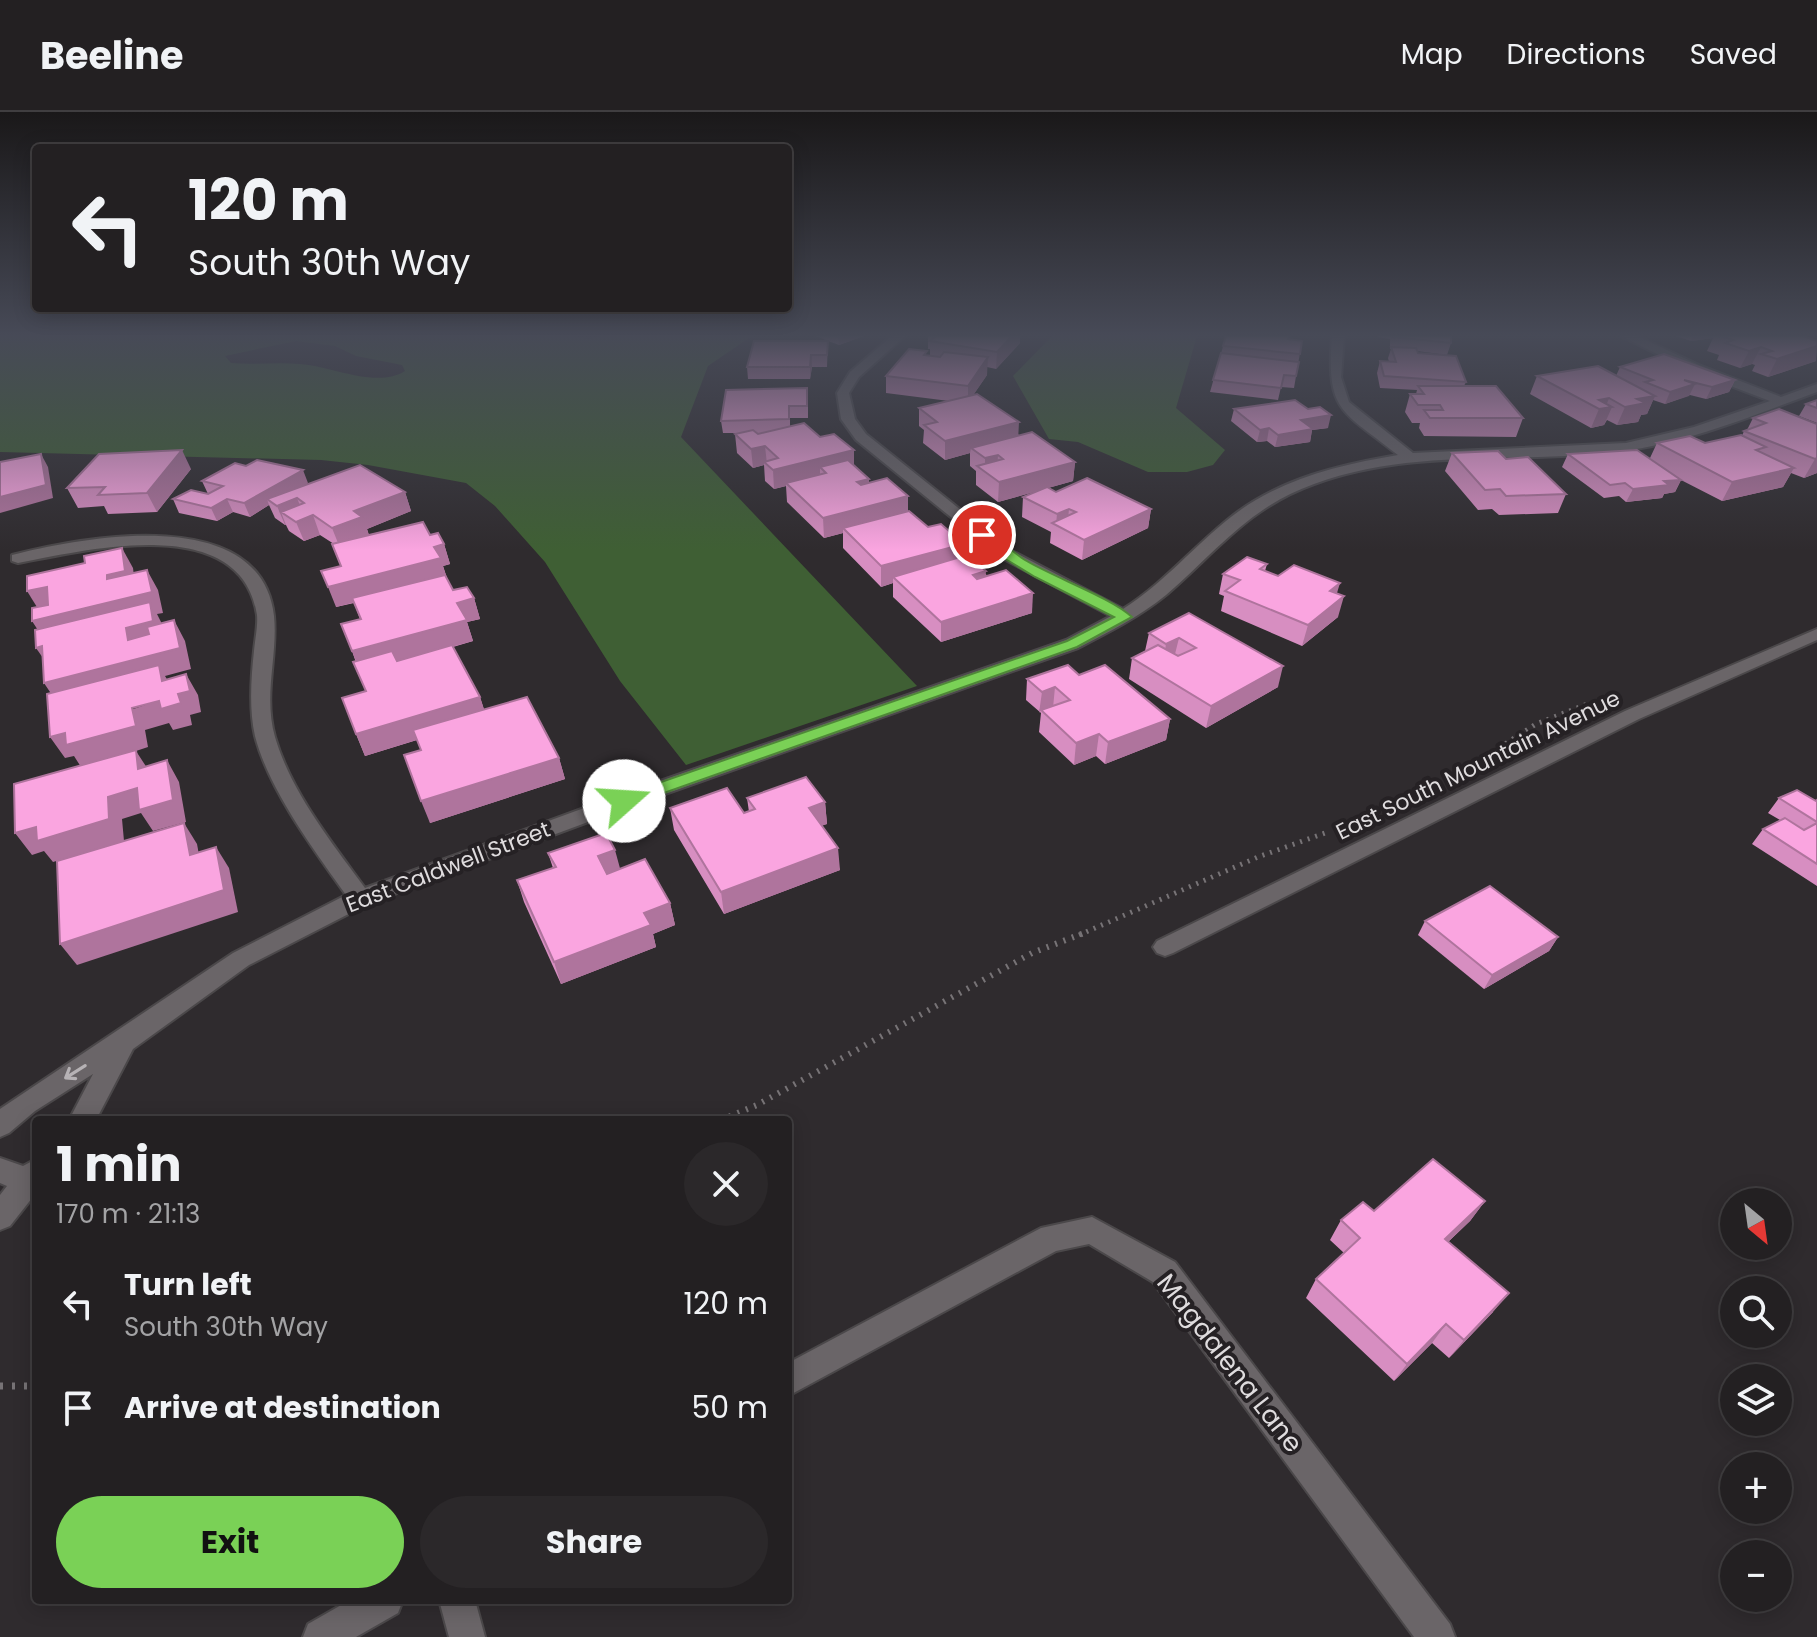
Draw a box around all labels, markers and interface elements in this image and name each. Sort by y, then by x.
text: Beeline [40,29,183,82]
text: Map [1401,35,1463,74]
text: Directions [1507,35,1646,74]
text: Saved [1690,35,1777,74]
text: 120 m [188,161,349,240]
icon: left [56,176,160,280]
text: South 30th Way [188,237,470,288]
pin [948,501,1016,569]
icon: arrive [960,513,1004,557]
street label: East South Mountain Avenue [1331,683,1625,847]
position arrow [582,759,666,843]
street label: East Caldwell Street [341,814,555,920]
one-way arrow [65,1064,87,1080]
text: 1 min [56,1131,182,1198]
button: close [684,1142,768,1226]
north arrow [1720,1188,1792,1260]
map controls [1720,1188,1792,1612]
text: 170 m · 21:13 [56,1196,200,1232]
text: Turn left [124,1263,252,1306]
street label: Magdalena Lane [1149,1266,1311,1460]
button: search [1720,1276,1792,1348]
icon: left [56,1282,100,1326]
text: 120 m [683,1282,768,1325]
text: South 30th Way [124,1309,328,1345]
button: layers [1720,1364,1792,1436]
icon: arrive [56,1386,100,1430]
text: Arrive at destination [124,1386,441,1429]
text: 50 m [691,1386,768,1429]
button: + [1720,1452,1792,1524]
button: Exit [56,1496,404,1588]
button: Share [420,1496,768,1588]
button: − [1720,1540,1792,1612]

